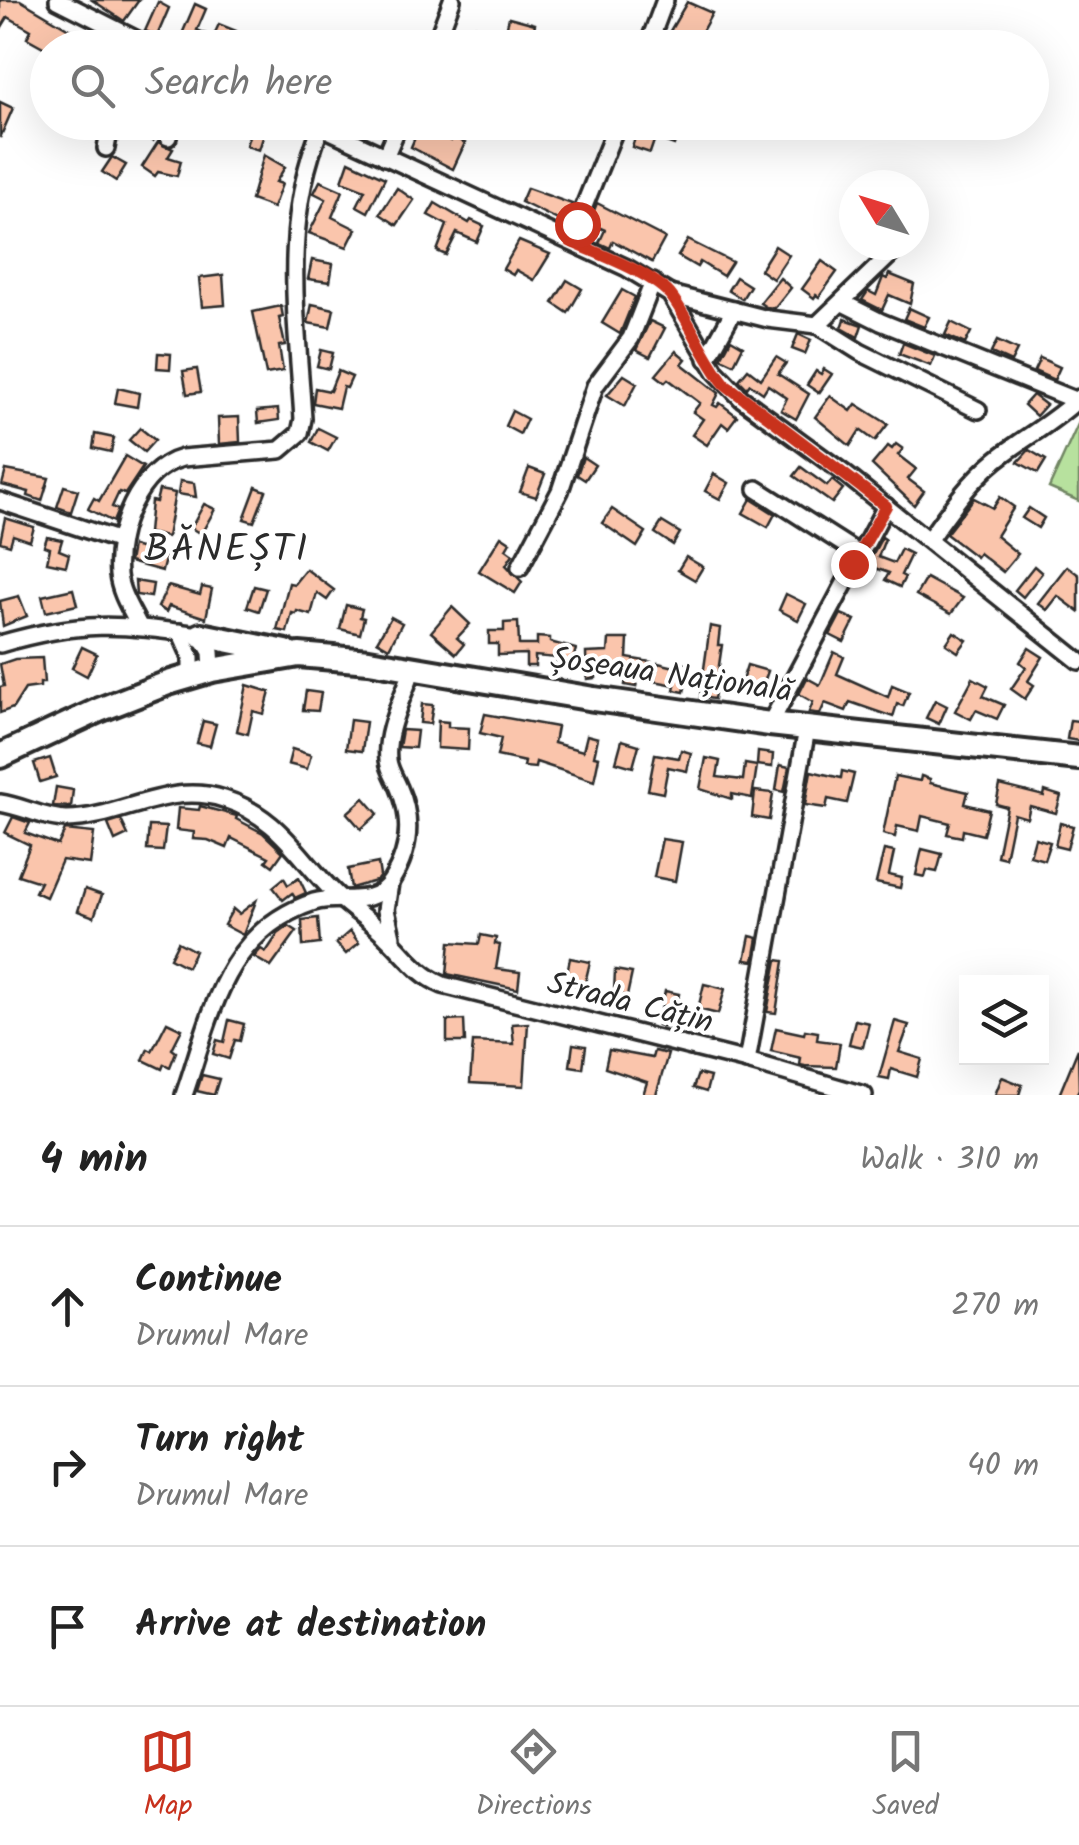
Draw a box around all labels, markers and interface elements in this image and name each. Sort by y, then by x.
search box [30,30,1049,140]
text: Search here [145,55,332,115]
icon: search [65,58,120,113]
north arrow [839,170,929,260]
route start [555,202,601,248]
district label: BĂNEȘTI [144,521,310,581]
route end [831,542,877,588]
street label: Șoseaua Națională [547,634,798,719]
street label: Strada Cățin [542,959,718,1049]
map controls [959,975,1049,1065]
button: layers [959,975,1049,1065]
text: 4 min [40,1127,148,1194]
text: Walk · 310 m [860,1135,1039,1186]
text: Continue [135,1251,282,1311]
icon: ahead [40,1279,95,1334]
text: 270 m [951,1281,1039,1332]
text: Drumul Mare [135,1311,308,1362]
text: Turn right [135,1411,304,1471]
icon: right [40,1439,95,1494]
text: 40 m [967,1441,1039,1492]
text: Drumul Mare [135,1471,308,1522]
text: Arrive at destination [135,1596,486,1656]
icon: arrive [40,1599,95,1654]
tab: Map [140,1724,195,1829]
tab: Directions [476,1724,592,1829]
tab: Saved [872,1724,939,1829]

